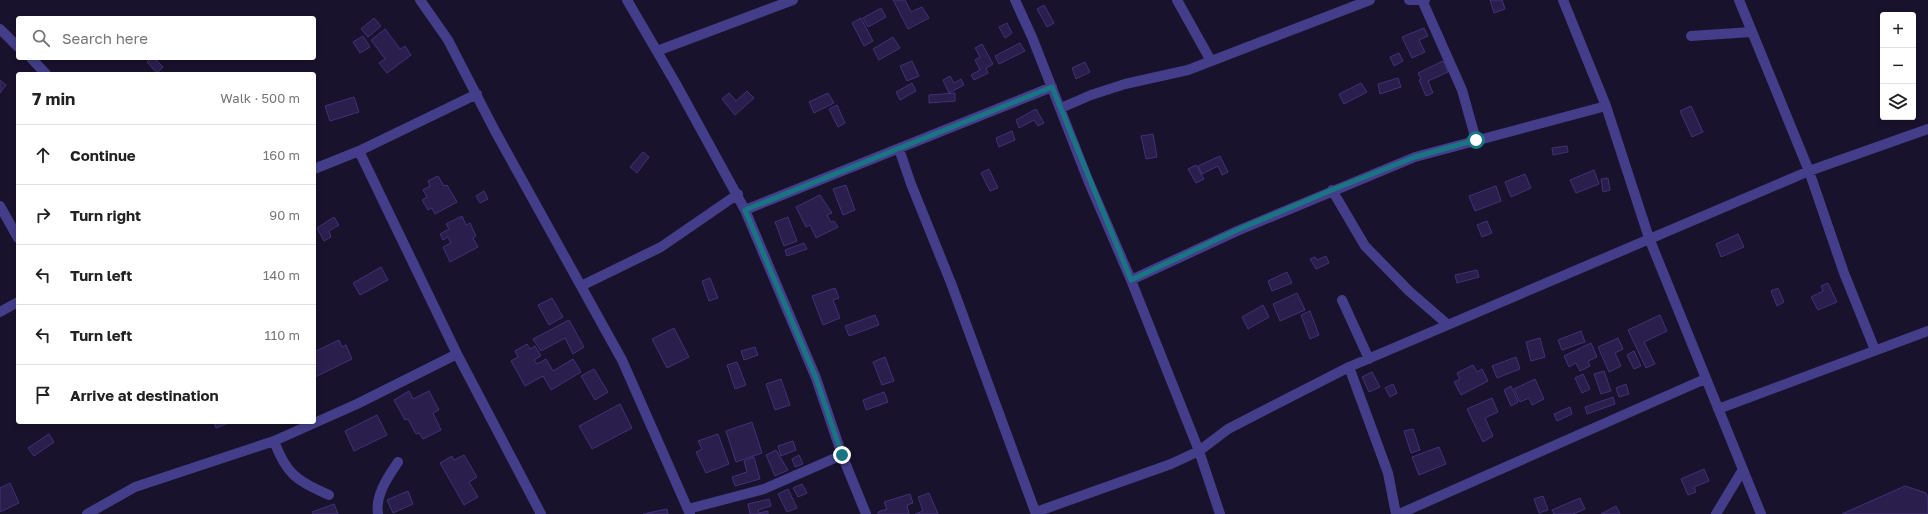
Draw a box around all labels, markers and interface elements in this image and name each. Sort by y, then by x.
map controls [1880,12,1916,120]
button: + [1880,12,1916,48]
search box [16,16,316,60]
icon: search [30,27,52,49]
text: Search here [62,29,148,47]
button: − [1880,48,1916,84]
button: layers [1880,84,1916,120]
text: 7 min [32,88,75,109]
text: Walk · 500 m [220,90,300,106]
route start [1467,131,1485,149]
icon: ahead [32,144,54,166]
text: Continue [70,146,136,164]
text: 160 m [263,147,300,163]
icon: right [32,204,54,226]
text: Turn right [70,206,141,224]
text: 90 m [269,207,300,223]
icon: left [32,264,54,286]
text: Turn left [70,266,132,284]
text: 140 m [263,267,300,283]
icon: left [32,324,54,346]
text: Turn left [70,326,132,344]
text: 110 m [265,327,300,343]
icon: arrive [32,384,54,406]
text: Arrive at destination [70,386,219,404]
route end [833,446,851,464]

